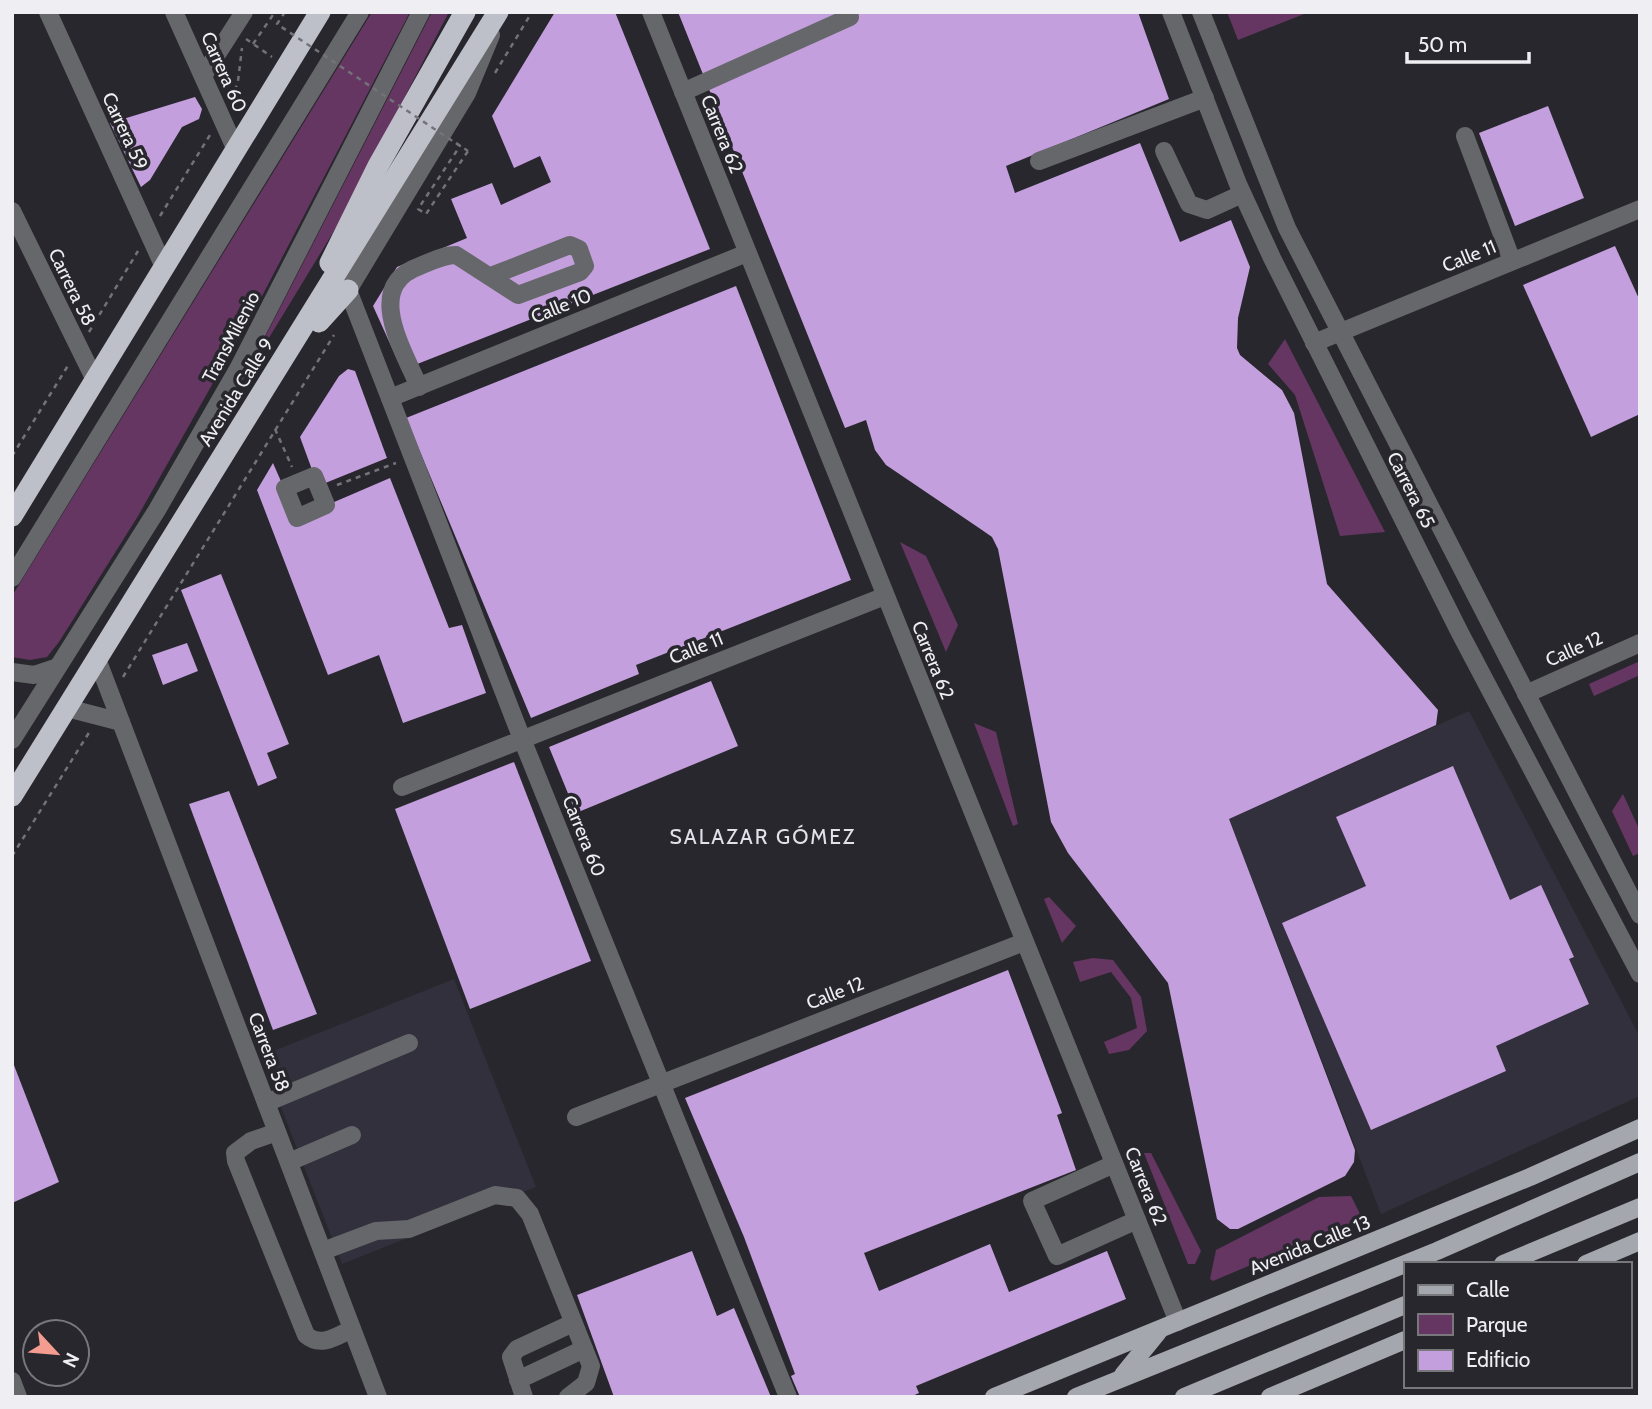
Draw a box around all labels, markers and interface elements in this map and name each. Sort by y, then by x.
scale bar [1407,21,1530,65]
street label: Carrera 60 [196,28,252,116]
text: 50 m [1418,32,1467,57]
street label: Carrera 59 [97,89,153,173]
street label: Carrera 62 [696,92,748,176]
street label: Calle 11 [1439,235,1499,277]
street label: Carrera 58 [43,244,101,330]
street label: Calle 10 [527,284,595,328]
street label: TransMilenio [197,287,265,387]
street label: Avenida Calle 9 [194,334,278,450]
street label: Carrera 65 [1382,448,1440,532]
street label: Carrera 62 [907,618,959,702]
street label: Calle 12 [1542,626,1606,672]
street label: Calle 11 [666,627,726,669]
street label: Carrera 60 [557,792,611,880]
district label: SALAZAR GÓMEZ [670,824,856,849]
street label: Calle 12 [803,972,867,1014]
street label: Carrera 58 [243,1009,295,1095]
street label: Carrera 62 [1120,1144,1172,1228]
street label: Avenida Calle 13 [1246,1210,1374,1280]
legend [1404,1262,1631,1388]
text: Calle [1466,1277,1510,1302]
text: Parque [1466,1312,1528,1337]
north arrow [21,1318,91,1388]
text: Edificio [1466,1347,1530,1372]
text: N [58,1349,84,1371]

